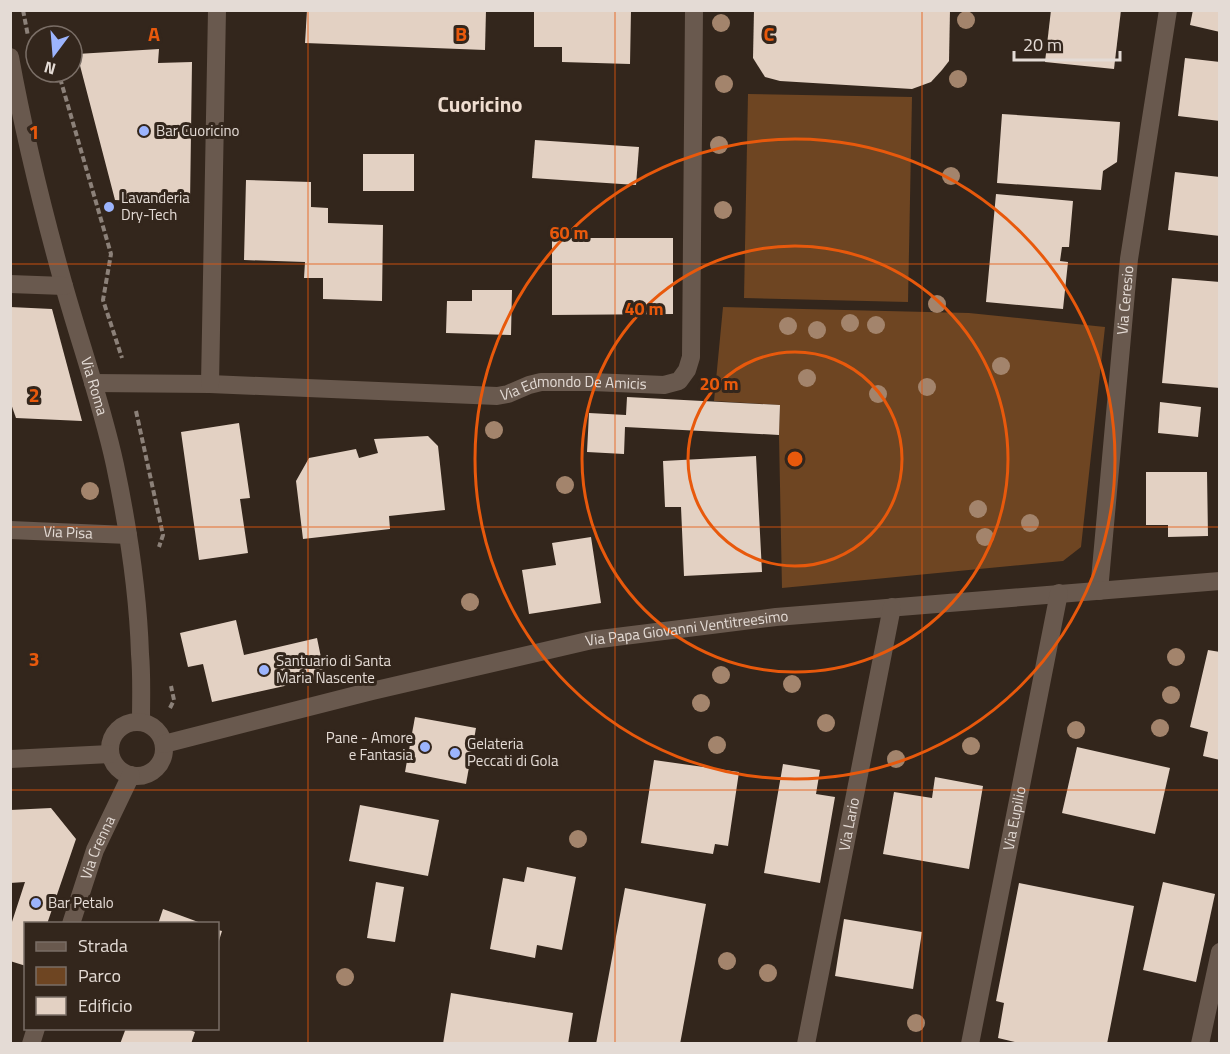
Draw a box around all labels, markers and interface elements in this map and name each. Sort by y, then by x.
text: A [148,18,160,49]
text: B [455,18,467,49]
text: C [764,18,775,49]
north arrow [24,24,84,84]
scale bar [1014,24,1120,62]
text: 20 m [1023,31,1062,58]
text: N [41,55,59,81]
district label: Cuoricino [438,88,522,120]
text: 1 [28,116,40,147]
place label: Bar Cuoricino [156,119,239,142]
marker: Bar Cuoricino [137,124,151,138]
place label: Lavanderia Dry-Tech [121,186,190,226]
marker: Lavanderia Dry-Tech [102,200,116,214]
text: 60 m [549,219,589,246]
street label: Via Ceresio [1110,265,1139,336]
text: 40 m [624,295,664,322]
street label: Via Roma [75,354,114,418]
street label: Via Edmondo De Amicis [498,370,647,406]
text: 20 m [699,370,739,397]
text: 2 [28,379,40,410]
centre of rings [785,449,805,469]
street label: Via Pisa [43,519,94,545]
street label: Via Papa Giovanni Ventitreesimo [583,604,789,652]
text: 3 [28,643,40,674]
place label: Santuario di Santa Maria Nascente [276,649,392,689]
marker: Santuario di Santa Maria Nascente [257,663,271,677]
place label: Pane - Amore e Fantasia [326,726,413,766]
place label: Gelateria Peccati di Gola [467,732,559,772]
marker: Pane - Amore e Fantasia [418,740,432,754]
marker: Gelateria Peccati di Gola [448,746,462,760]
street label: Via Eupilio [996,784,1032,852]
street label: Via Lario [832,795,865,853]
street label: Via Crenna [74,811,121,882]
place label: Bar Petalo [48,891,114,914]
marker: Bar Petalo [29,896,43,910]
legend [24,922,219,1030]
text: Strada [78,932,128,959]
text: Parco [78,962,121,989]
text: Edificio [78,992,132,1019]

